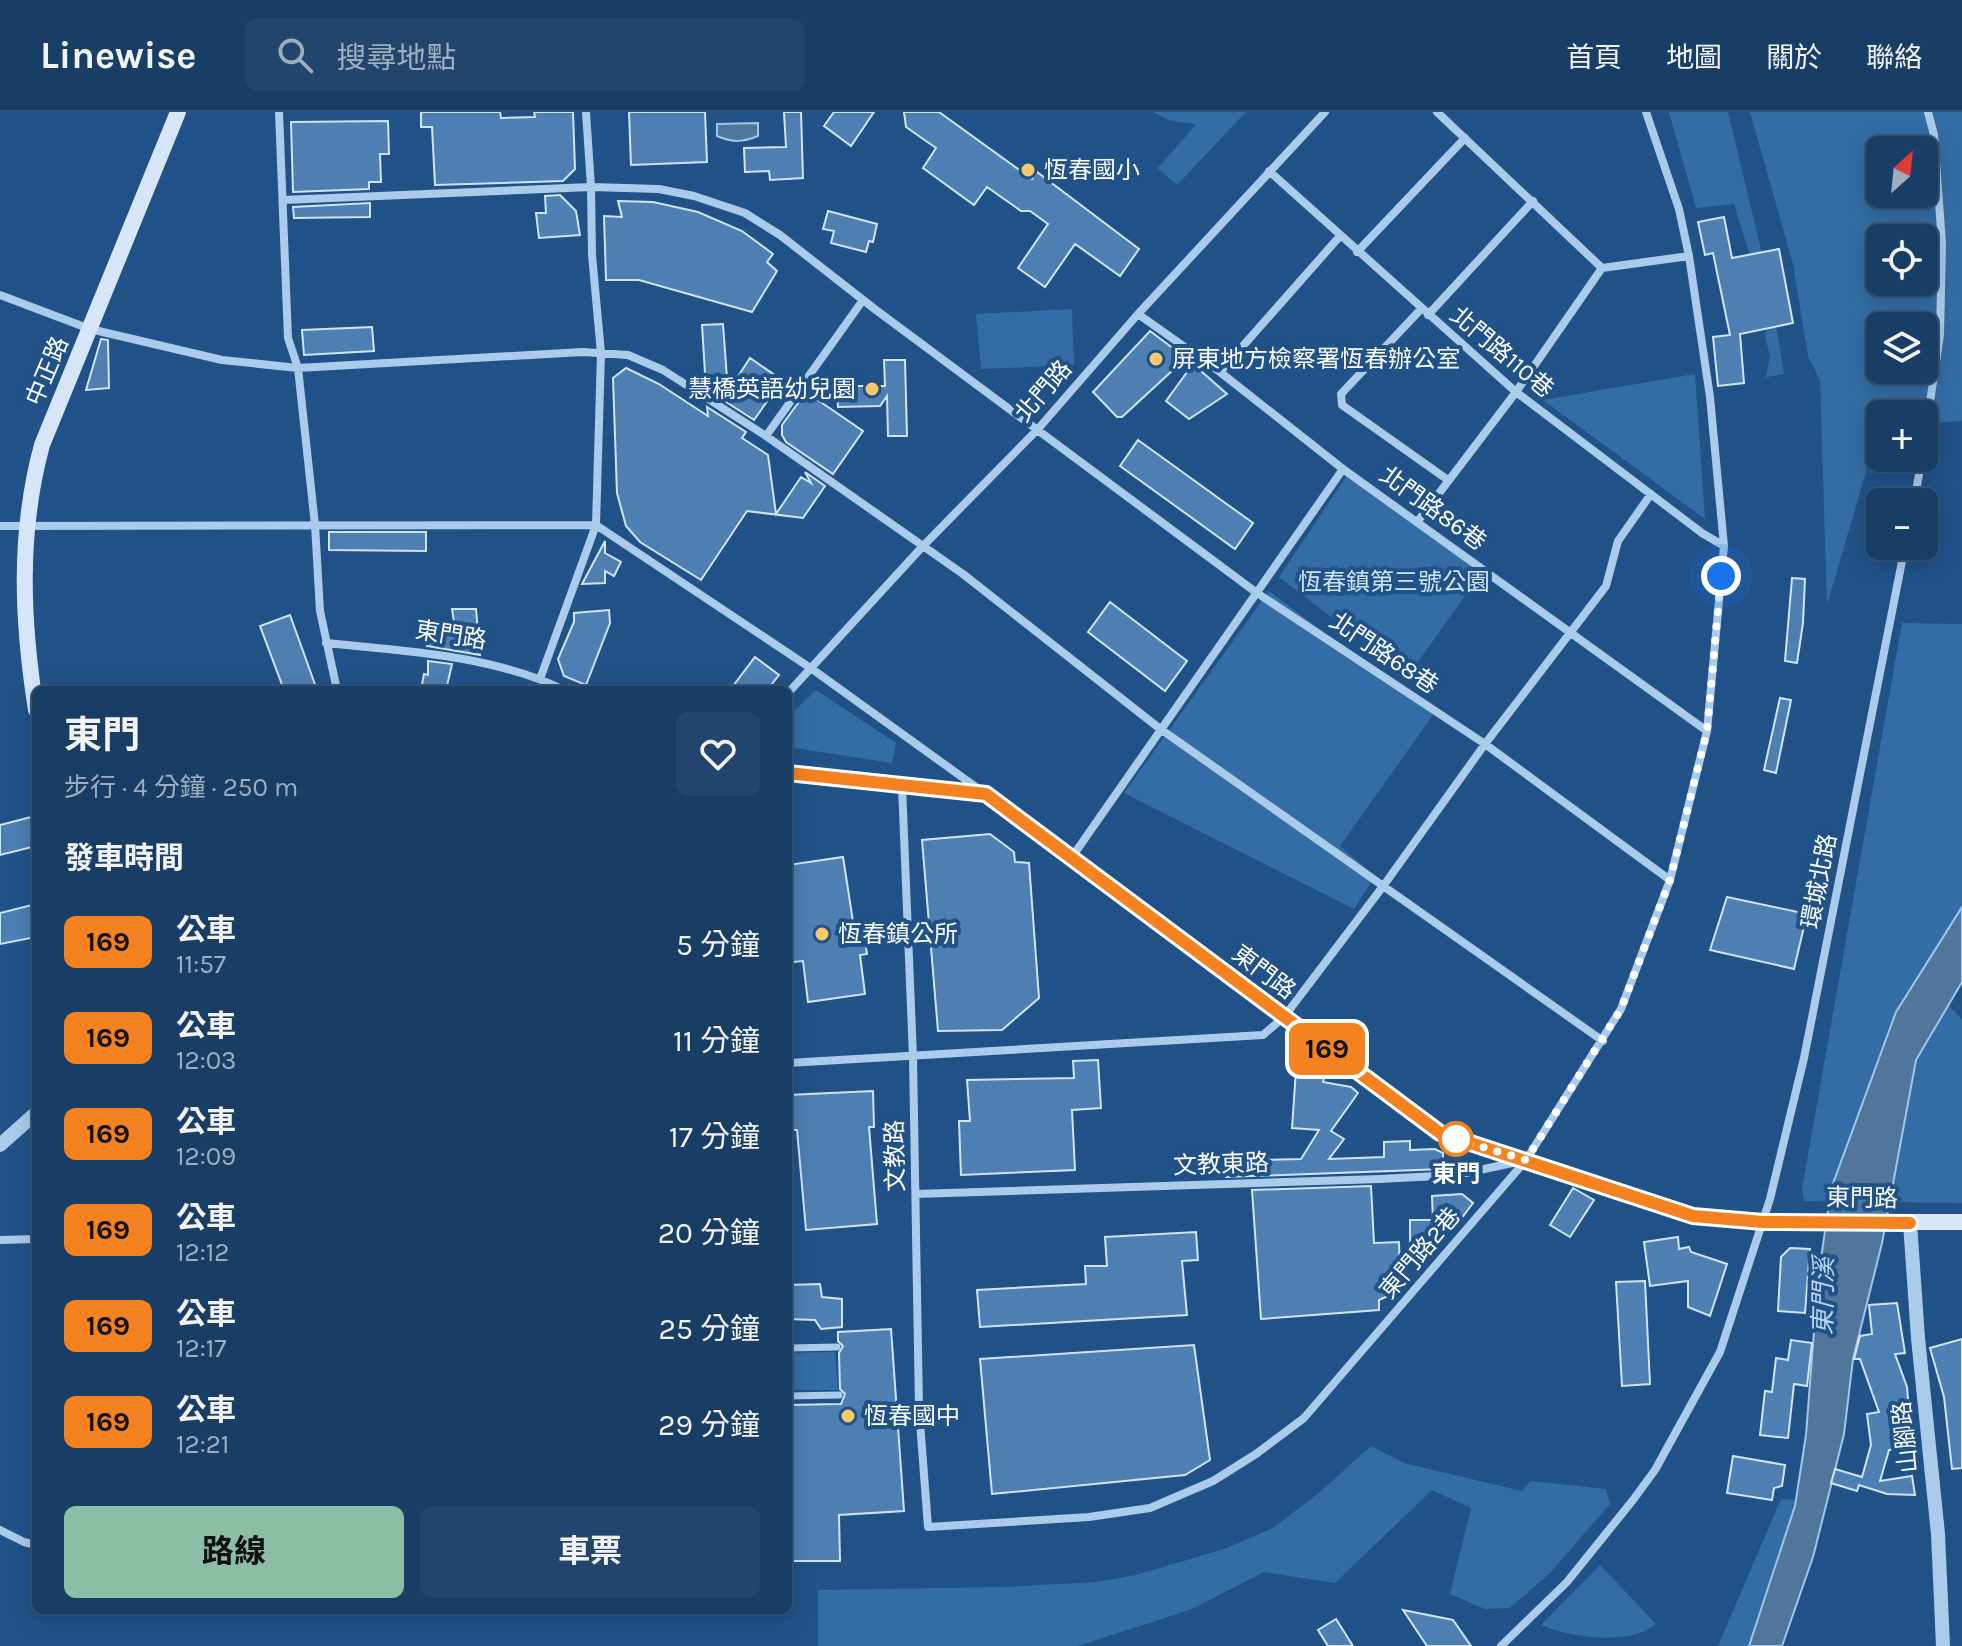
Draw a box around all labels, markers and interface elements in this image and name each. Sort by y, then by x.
search box [245,19,805,91]
text: Linewise [40,33,197,78]
icon: search [273,33,317,77]
text: 搜尋地點 [337,40,457,76]
text: 首頁 [1566,41,1622,74]
text: 地圖 [1666,41,1722,74]
text: 關於 [1766,41,1822,74]
text: 聯絡 [1866,41,1922,74]
north arrow [1866,136,1938,208]
map controls [1866,136,1938,560]
place label: 恆春國小 [1044,156,1140,184]
marker: 恆春國小 [1019,161,1037,179]
button: locate [1866,224,1938,296]
street label: 北門路110巷 [1445,301,1559,403]
button: layers [1866,312,1938,384]
street label: 中正路 [20,332,74,410]
place label: 屏東地方檢察署恆春辦公室 [1172,345,1460,373]
marker: 屏東地方檢察署恆春辦公室 [1147,350,1165,368]
street label: 北門路 [1009,355,1077,427]
place label: 慧橋英語幼兒園 [688,375,856,403]
marker: 慧橋英語幼兒園 [863,380,881,398]
button: + [1866,400,1938,472]
street label: 北門路86巷 [1374,460,1492,556]
button: − [1866,488,1938,560]
your location [1701,556,1741,596]
park label: 恆春鎮第三號公園 [1298,568,1490,596]
street label: 北門路68巷 [1325,607,1443,699]
street label: 東門路 [413,616,489,654]
button: heart [676,712,760,796]
text: 東門 [64,713,140,758]
text: 步行 · 4 分鐘 · 250 m [64,772,298,803]
street label: 環城北路 [1796,831,1842,931]
text: 發車時間 [64,840,184,876]
text: 公車 [176,912,236,948]
place label: 恆春鎮公所 [838,920,958,948]
text: 169 [86,925,130,958]
marker: 恆春鎮公所 [813,925,831,943]
text: 5 分鐘 [676,927,760,963]
street label: 東門路 [1227,939,1301,1005]
text: 11:57 [176,949,226,980]
text: 公車 [176,1008,236,1044]
text: 169 [86,1021,130,1054]
text: 11 分鐘 [673,1023,760,1059]
line badge: 169 [1281,1023,1373,1075]
text: 169 [1305,1032,1349,1065]
text: 12:03 [176,1045,236,1076]
text: 公車 [176,1104,236,1140]
text: 169 [86,1117,130,1150]
text: 17 分鐘 [669,1119,760,1155]
street label: 文教路 [880,1120,910,1192]
marker: 東門 [1439,1122,1473,1156]
text: 12:09 [176,1141,236,1172]
street label: 文教東路 [1173,1148,1269,1180]
place label: 東門 [1432,1160,1480,1188]
street label: 東門路 [1826,1183,1898,1213]
text: 公車 [176,1200,236,1236]
street label: 東門路2巷 [1374,1202,1466,1304]
text: 169 [86,1213,130,1246]
text: 20 分鐘 [658,1215,760,1251]
text: 12:12 [176,1237,229,1268]
water label: 東門溪 [1807,1253,1840,1335]
text: 公車 [176,1296,236,1332]
text: 169 [86,1309,130,1342]
text: 25 分鐘 [659,1311,760,1347]
text: 12:17 [176,1333,226,1364]
text: 公車 [176,1392,236,1428]
street label: 山腳路 [1887,1400,1923,1474]
place label: 恆春國中 [864,1402,960,1430]
text: 169 [86,1405,130,1438]
text: 29 分鐘 [658,1407,760,1443]
marker: 恆春國中 [839,1407,857,1425]
text: 12:21 [176,1429,229,1460]
button: 路線 [64,1506,404,1598]
button: 車票 [420,1506,760,1598]

